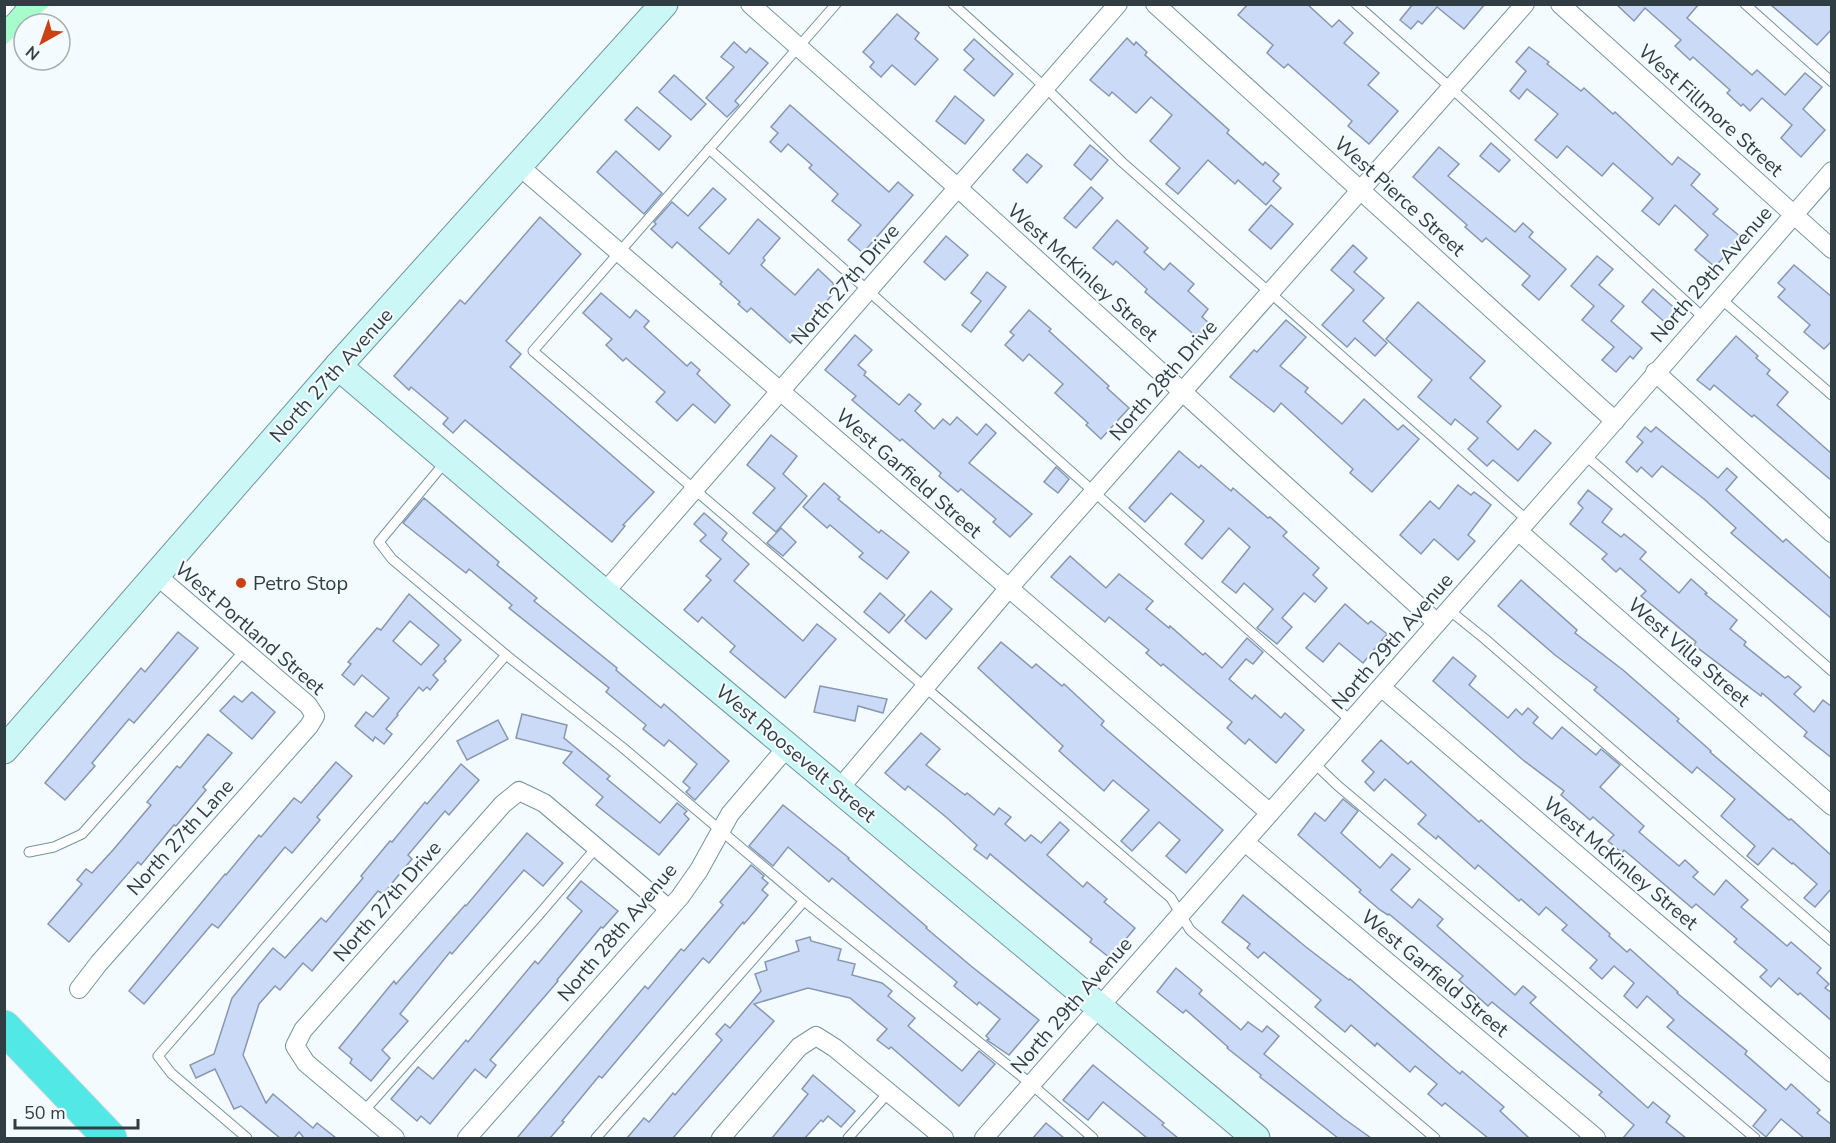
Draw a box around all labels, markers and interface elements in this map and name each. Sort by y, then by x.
north arrow [12,12,72,72]
street label: West Fillmore Street [1632,38,1790,183]
text: N [21,40,45,65]
street label: West Pierce Street [1328,130,1472,263]
street label: West McKinley Street [1001,197,1165,348]
street label: North 29th Avenue [1645,200,1778,348]
street label: North 27th Drive [785,218,905,351]
street label: North 27th Avenue [264,302,399,449]
street label: North 28th Drive [1103,314,1223,447]
street label: West Garfield Street [830,403,988,545]
street label: West Portland Street [169,556,331,702]
street label: North 29th Avenue [1326,567,1459,715]
place label: Petro Stop [253,570,348,597]
marker: Petro Stop [234,576,248,590]
street label: West Villa Street [1622,592,1756,714]
street label: West Roosevelt Street [710,678,882,829]
street label: North 27th Lane [121,773,240,901]
street label: West McKinley Street [1538,791,1705,937]
street label: North 27th Drive [327,835,447,968]
street label: North 28th Avenue [552,858,683,1007]
street label: West Garfield Street [1355,904,1515,1044]
street label: North 29th Avenue [1005,931,1138,1079]
scale bar [15,1092,138,1130]
text: 50 m [24,1101,66,1125]

